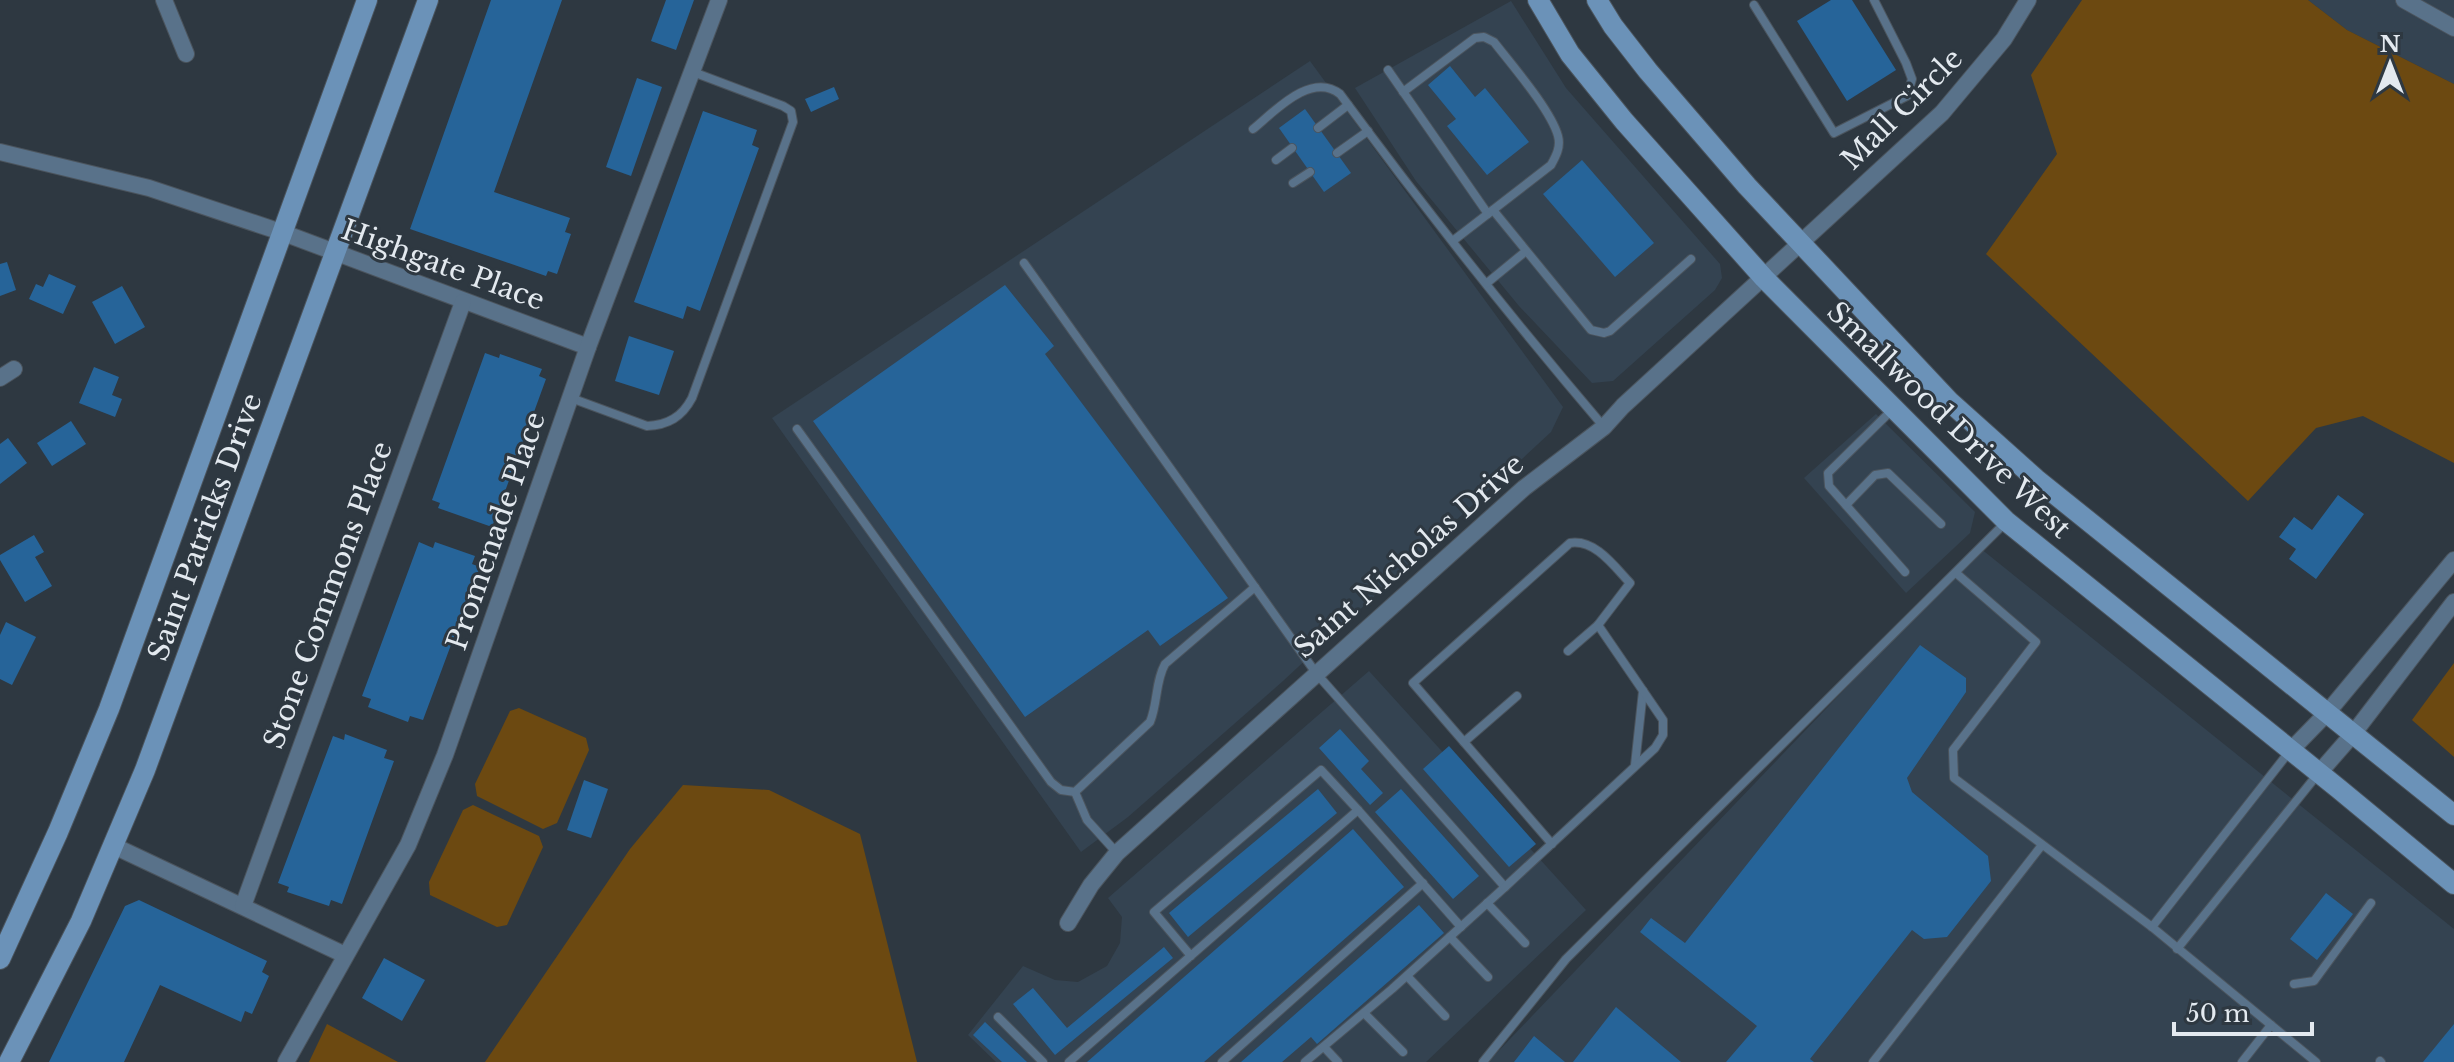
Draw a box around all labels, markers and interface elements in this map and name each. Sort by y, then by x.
north arrow [2350,24,2430,104]
text: N [2380,31,2401,58]
street label: Mall Circle [1834,41,1970,177]
street label: Highgate Place [337,212,549,318]
street label: Smallwood Drive West [1820,294,2079,546]
street label: Saint Patricks Drive [140,389,270,665]
street label: Promenade Place [439,407,553,655]
street label: Stone Commons Place [256,437,400,753]
street label: Saint Nicholas Drive [1287,447,1531,665]
scale bar [2174,986,2312,1036]
text: 50 m [2186,999,2250,1028]

